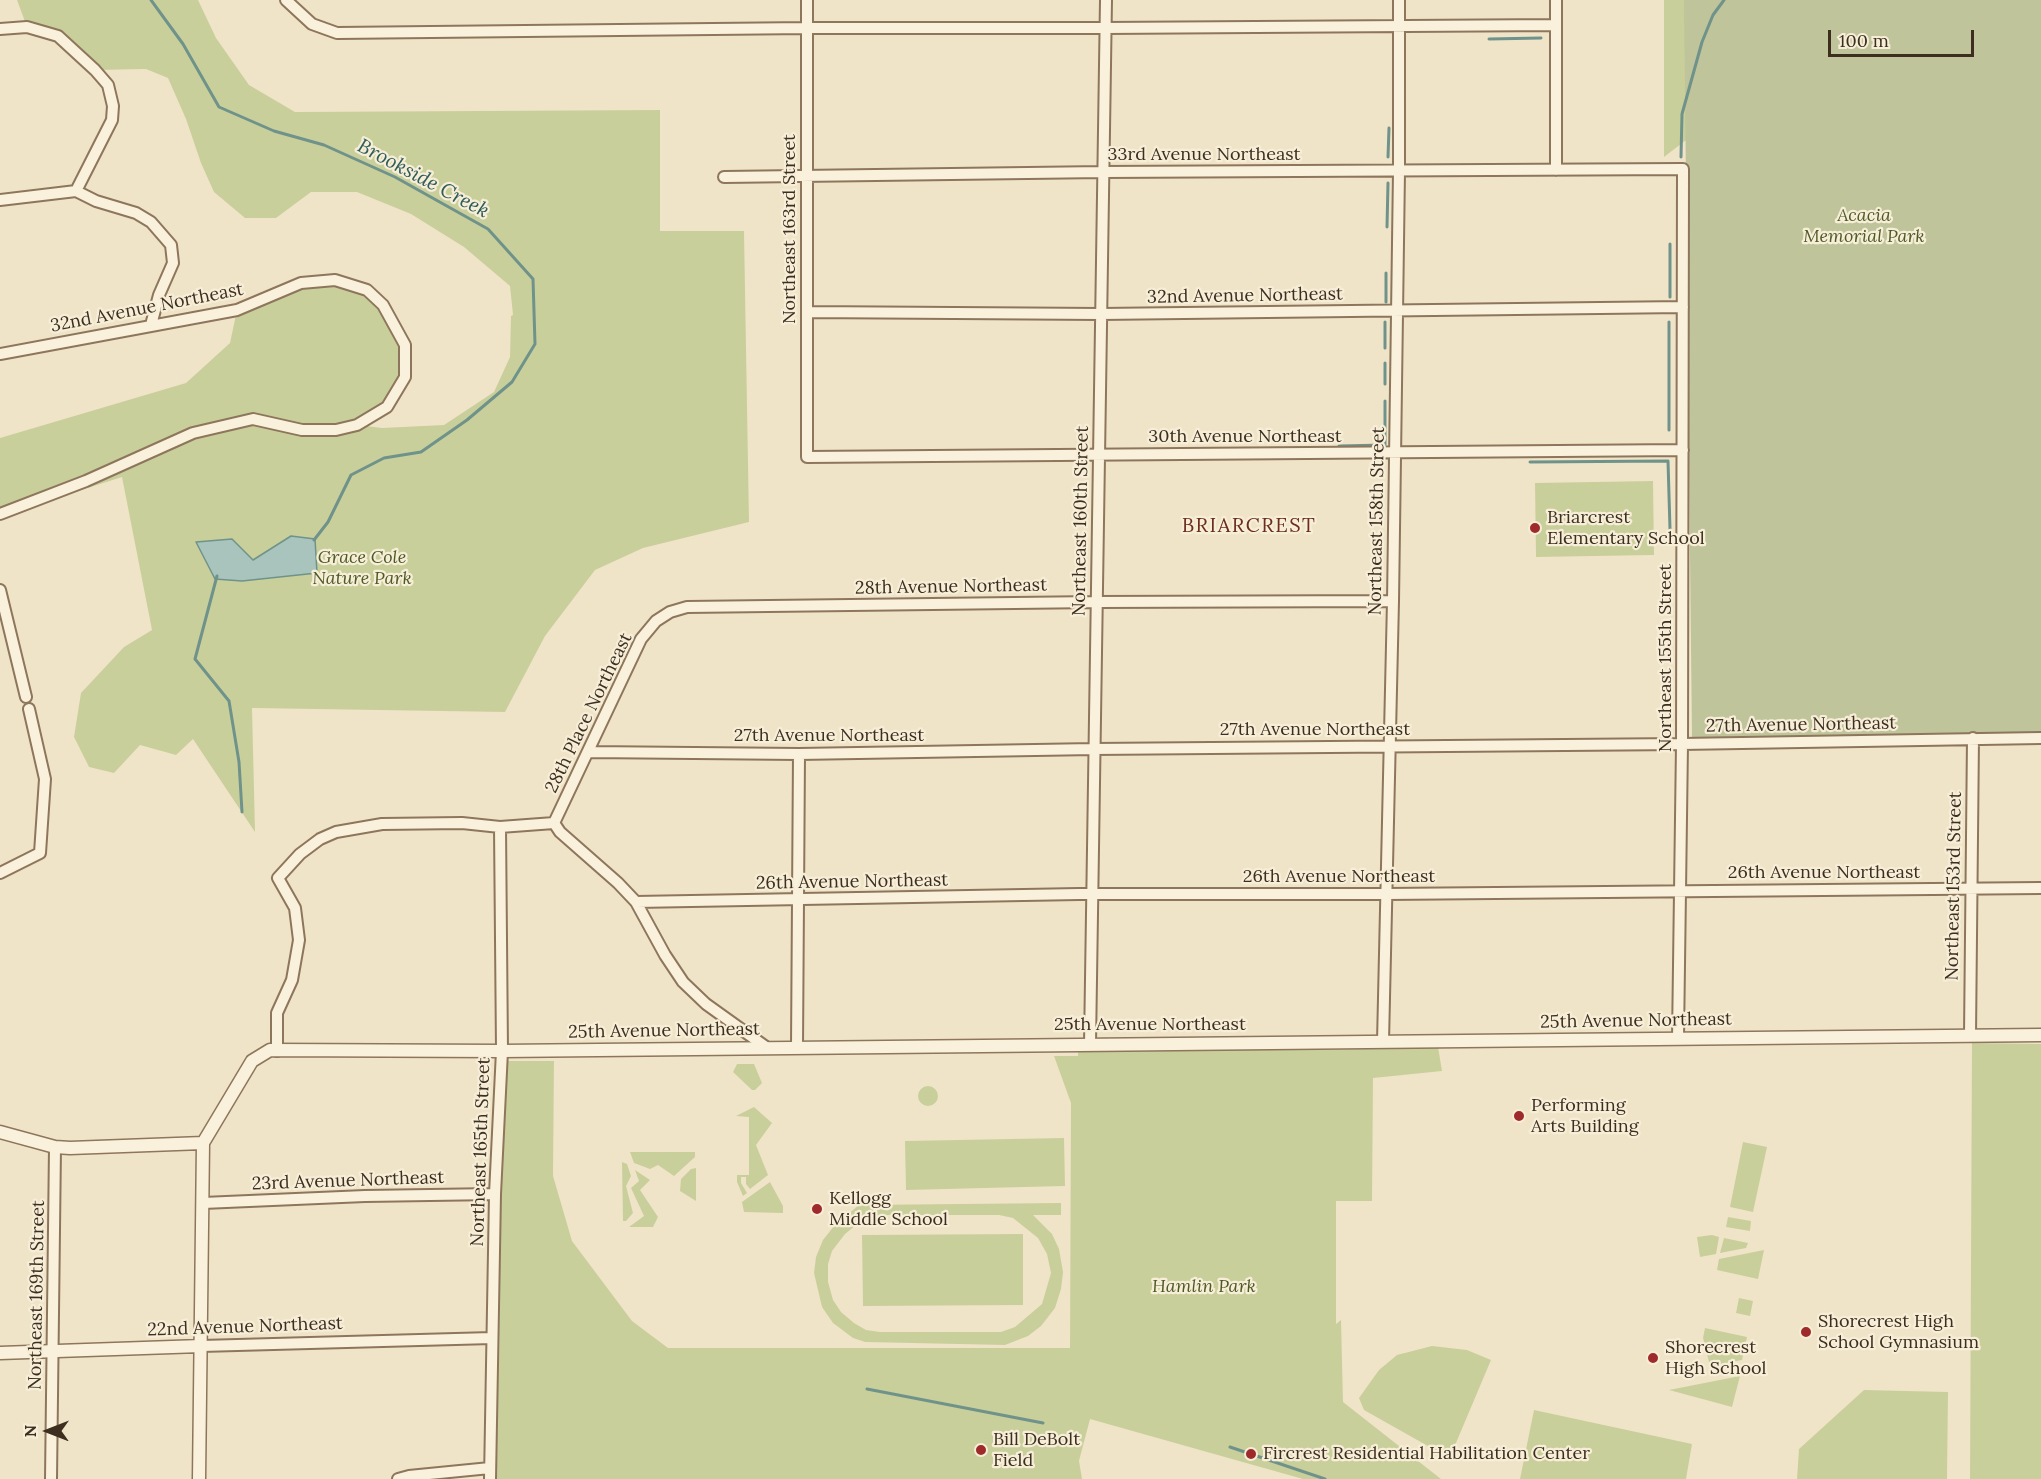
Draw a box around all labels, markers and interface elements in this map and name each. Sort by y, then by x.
scale bar [1831,18,1976,56]
text: 100 m [1839,29,1889,52]
water label: Brookside Creek [353,134,493,224]
street label: Northeast 163rd Street [779,134,801,324]
street label: 33rd Avenue Northeast [1107,144,1301,166]
park label: Acacia Memorial Park [1803,205,1925,248]
street label: 32nd Avenue Northeast [49,279,245,337]
street label: 32nd Avenue Northeast [1147,283,1343,309]
street label: Northeast 160th Street [1069,426,1093,616]
street label: 30th Avenue Northeast [1148,426,1342,448]
street label: Northeast 158th Street [1365,426,1389,616]
place label: Briarcrest Elementary School [1547,507,1705,550]
district label: BRIARCREST [1182,514,1316,538]
marker: Briarcrest Elementary School [1528,521,1542,535]
park label: Grace Cole Nature Park [312,547,412,590]
street label: Northeast 155th Street [1655,564,1677,752]
street label: 28th Avenue Northeast [855,575,1047,599]
street label: 28th Place Northeast [541,630,637,796]
street label: 27th Avenue Northeast [1706,713,1896,737]
street label: 27th Avenue Northeast [1220,719,1410,741]
street label: 27th Avenue Northeast [734,725,924,747]
street label: Northeast 153rd Street [1942,791,1966,981]
street label: 26th Avenue Northeast [1728,862,1920,884]
street label: 26th Avenue Northeast [1243,866,1435,888]
street label: 26th Avenue Northeast [756,870,948,894]
street label: 25th Avenue Northeast [1540,1009,1732,1033]
street label: 25th Avenue Northeast [1054,1014,1246,1036]
street label: 25th Avenue Northeast [568,1019,760,1043]
street label: Northeast 165th Street [467,1057,495,1247]
place label: Performing Arts Building [1531,1095,1639,1138]
marker: Performing Arts Building [1512,1109,1526,1123]
street label: 23rd Avenue Northeast [251,1167,445,1195]
place label: Kellogg Middle School [829,1188,948,1230]
street label: Northeast 169th Street [25,1200,49,1390]
marker: Kellogg Middle School [810,1202,824,1216]
park label: Hamlin Park [1152,1276,1256,1298]
place label: Shorecrest High School Gymnasium [1818,1311,1979,1354]
street label: 22nd Avenue Northeast [147,1313,343,1341]
marker: Shorecrest High School Gymnasium [1799,1325,1813,1339]
place label: Shorecrest High School [1665,1337,1766,1380]
marker: Shorecrest High School [1646,1351,1660,1365]
north arrow [18,1401,78,1461]
text: N [20,1425,40,1437]
place label: Bill DeBolt Field [993,1429,1080,1472]
marker: Bill DeBolt Field [974,1443,988,1457]
place label: Fircrest Residential Habilitation Center [1263,1443,1590,1465]
marker: Fircrest Residential Habilitation Center [1244,1447,1258,1461]

